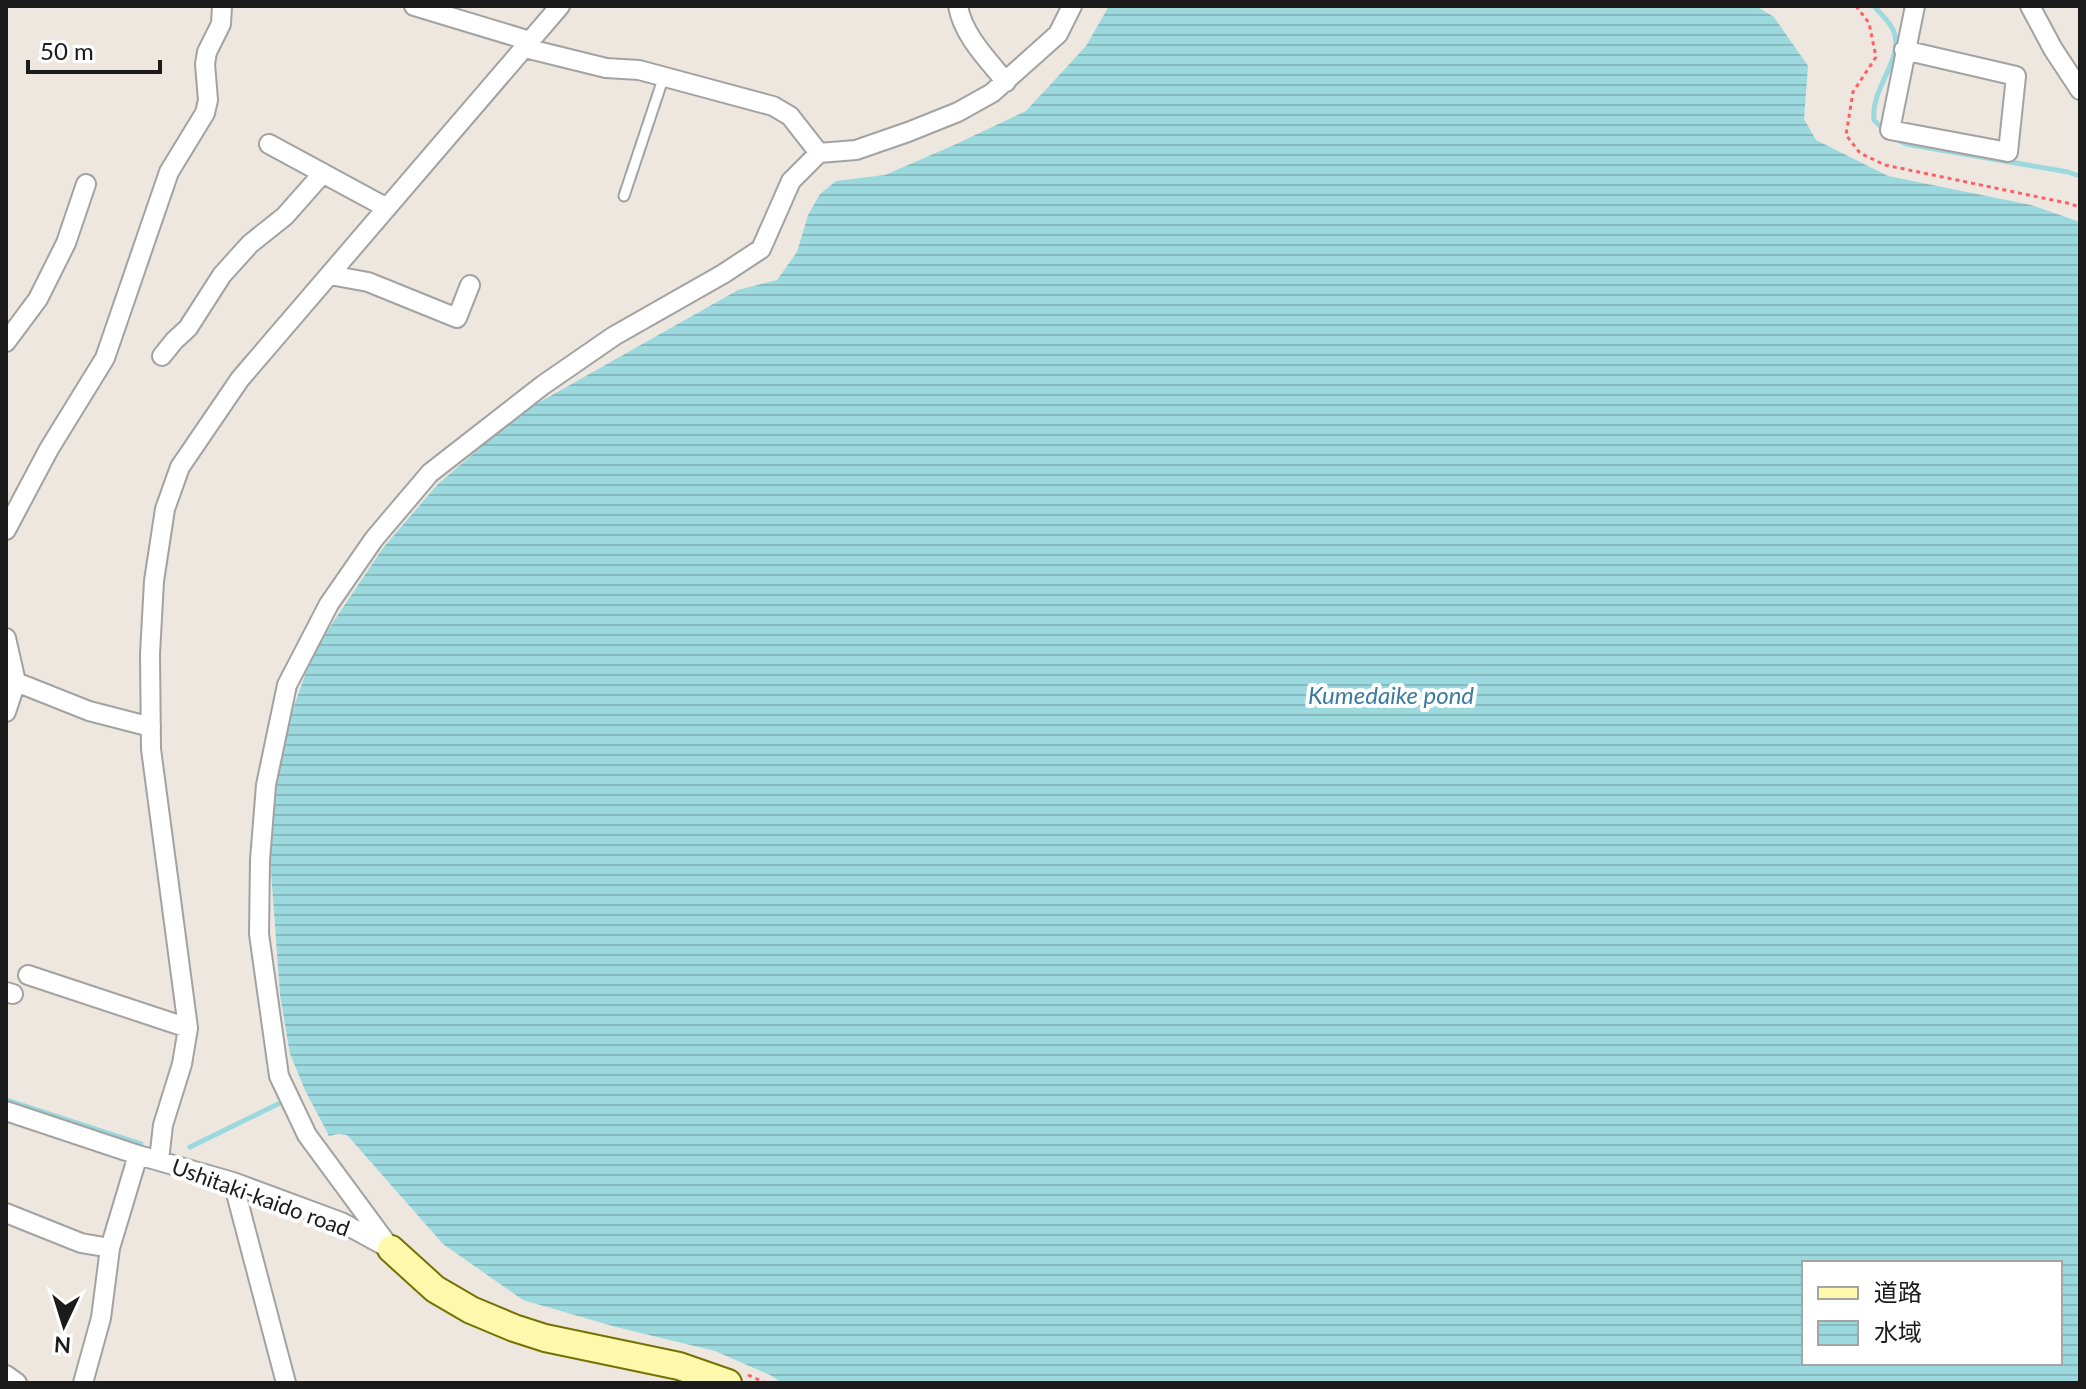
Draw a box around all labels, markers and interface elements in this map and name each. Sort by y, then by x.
scale bar [28,24,160,74]
text: 50 m [40,36,94,65]
water label: Kumedaike pond [1308,680,1474,709]
street label: Ushitaki-kaido road [168,1152,354,1242]
legend [1802,1261,2062,1365]
text: 道路 [1874,1277,1922,1306]
north arrow [24,1285,104,1365]
text: 水域 [1874,1317,1922,1346]
text: N [53,1331,72,1360]

